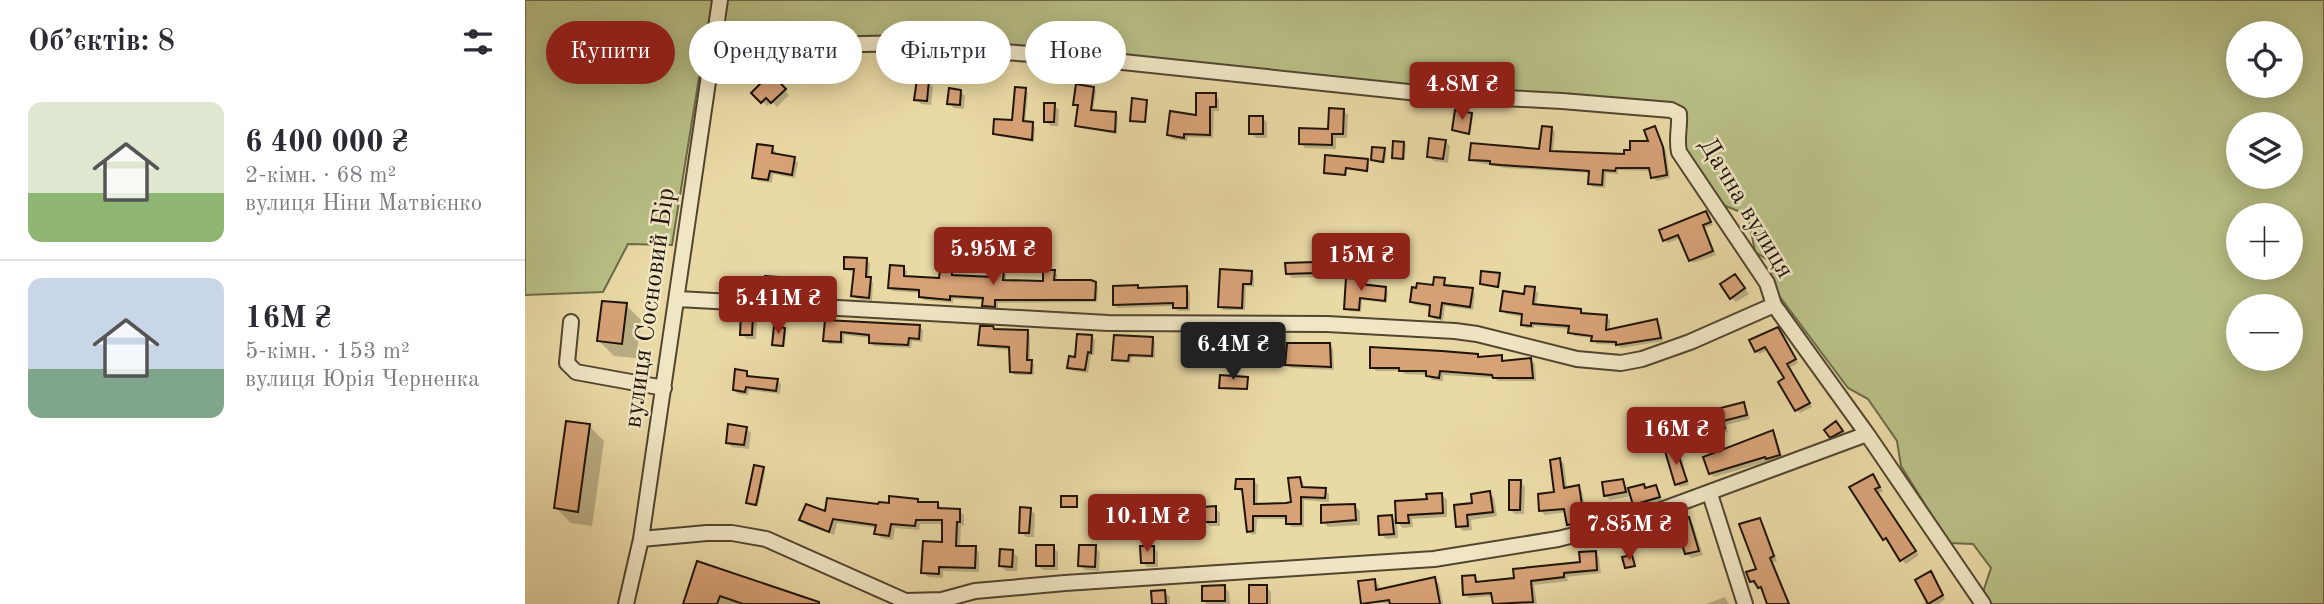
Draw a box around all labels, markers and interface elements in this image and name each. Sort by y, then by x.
chip: Купити [546,21,675,84]
chip: Орендувати [689,21,862,84]
chip: Фільтри [876,21,1011,84]
chip: Нове [1025,21,1126,84]
map controls [2226,21,2303,371]
button: locate [2226,21,2303,98]
icon: filters [459,23,497,61]
text: Об’єктів: 8 [28,27,175,57]
pin: 4.8M ₴ [1405,62,1519,122]
text: 4.8M ₴ [1426,73,1498,96]
button: layers [2226,112,2303,189]
text: 6 400 000 ₴ [245,128,409,158]
icon: home [84,130,168,214]
street label: Дачна вулиця [1694,133,1798,283]
text: 2-кімн. · 68 m² [245,164,396,187]
street label: вулиця Сосновий Бір [620,186,680,430]
text: вулиця Ніни Матвієнко [245,192,482,215]
button: + [2226,203,2303,280]
pin: 5.95M ₴ [928,228,1058,287]
pin: 15M ₴ [1312,233,1410,293]
text: 5.95M ₴ [950,238,1036,261]
text: 15M ₴ [1328,244,1394,267]
pin: 5.41M ₴ [713,276,843,336]
text: 5.41M ₴ [735,287,821,310]
button: − [2226,294,2303,371]
text: 16M ₴ [245,304,331,334]
icon: home [84,306,168,390]
pin: 6.4M ₴ [1176,322,1290,382]
text: 6.4M ₴ [1197,333,1269,356]
text: 5-кімн. · 153 m² [245,340,410,363]
text: вулиця Юрія Черненка [245,368,480,391]
pin: 16M ₴ [1627,407,1725,467]
text: 16M ₴ [1643,418,1709,441]
pin: 10.1M ₴ [1082,494,1212,554]
pin: 7.85M ₴ [1564,503,1694,562]
text: 10.1M ₴ [1104,505,1190,528]
text: 7.85M ₴ [1586,513,1672,536]

